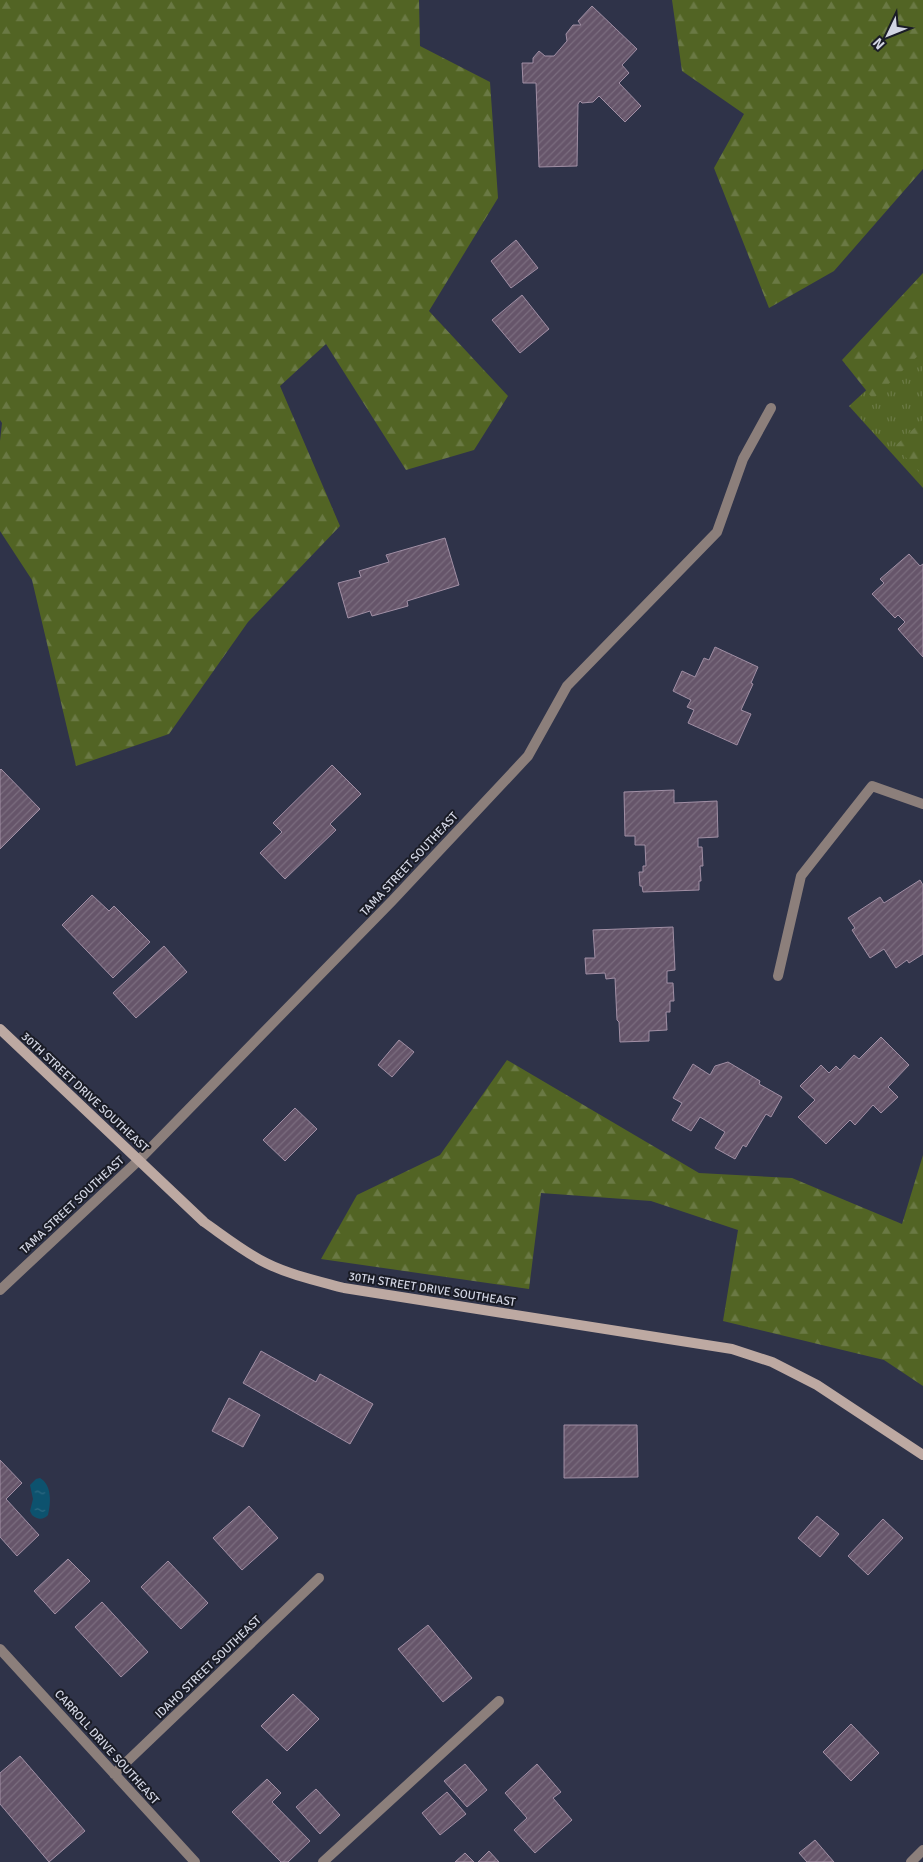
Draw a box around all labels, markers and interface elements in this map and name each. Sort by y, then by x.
north arrow [863,10,913,60]
text: N [869,34,888,53]
street label: TAMA STREET SOUTHEAST [357,809,462,919]
street label: 30TH STREET DRIVE SOUTHEAST [18,1029,152,1156]
street label: TAMA STREET SOUTHEAST [17,1153,128,1257]
street label: 30TH STREET DRIVE SOUTHEAST [347,1269,517,1310]
street label: IDAHO STREET SOUTHEAST [152,1613,265,1722]
street label: CARROLL DRIVE SOUTHEAST [51,1687,162,1808]

